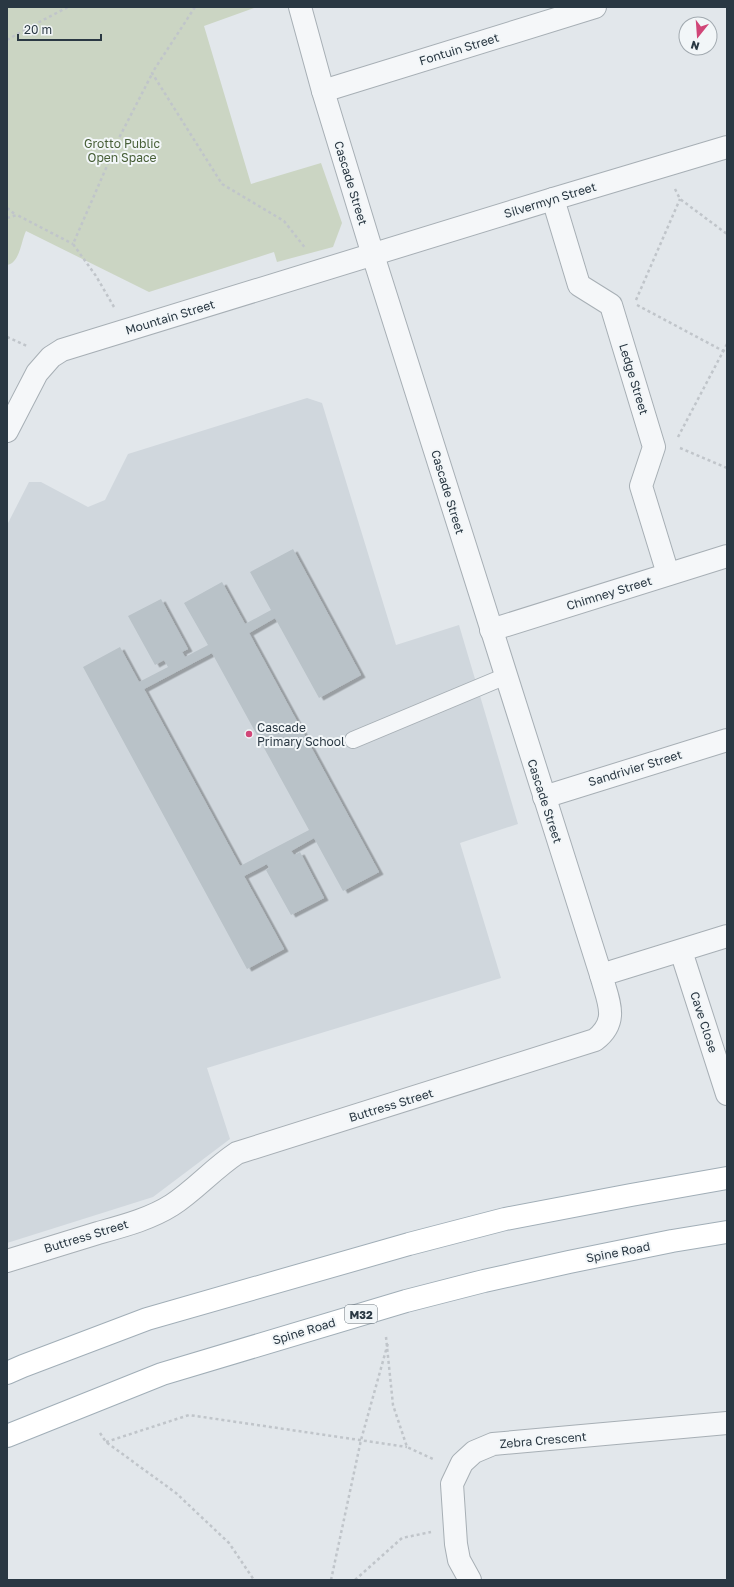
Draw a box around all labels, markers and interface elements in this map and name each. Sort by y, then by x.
scale bar [18,16,101,42]
north arrow [678,16,718,56]
text: 20 m [24,22,52,37]
street label: Fontuin Street [417,30,501,68]
text: N [689,39,701,53]
park label: Grotto Public Open Space [84,136,160,165]
street label: Cascade Street [331,139,371,227]
street label: Silvermyn Street [502,179,598,221]
street label: Mountain Street [123,296,217,338]
street label: Ledge Street [616,341,652,417]
street label: Cascade Street [428,448,468,536]
street label: Chimney Street [564,573,654,613]
place label: Cascade Primary School [257,720,345,749]
marker: Cascade Primary School [244,729,254,739]
street label: Sandrivier Street [586,747,684,789]
street label: Cascade Street [524,757,566,845]
street label: Cave Close [687,989,721,1055]
street label: Buttress Street [347,1085,435,1125]
street label: Buttress Street [42,1216,130,1256]
street label: Spine Road [585,1238,651,1266]
road number: M32 [345,1305,377,1323]
street label: Spine Road [271,1314,337,1348]
street label: Zebra Crescent [499,1429,587,1451]

